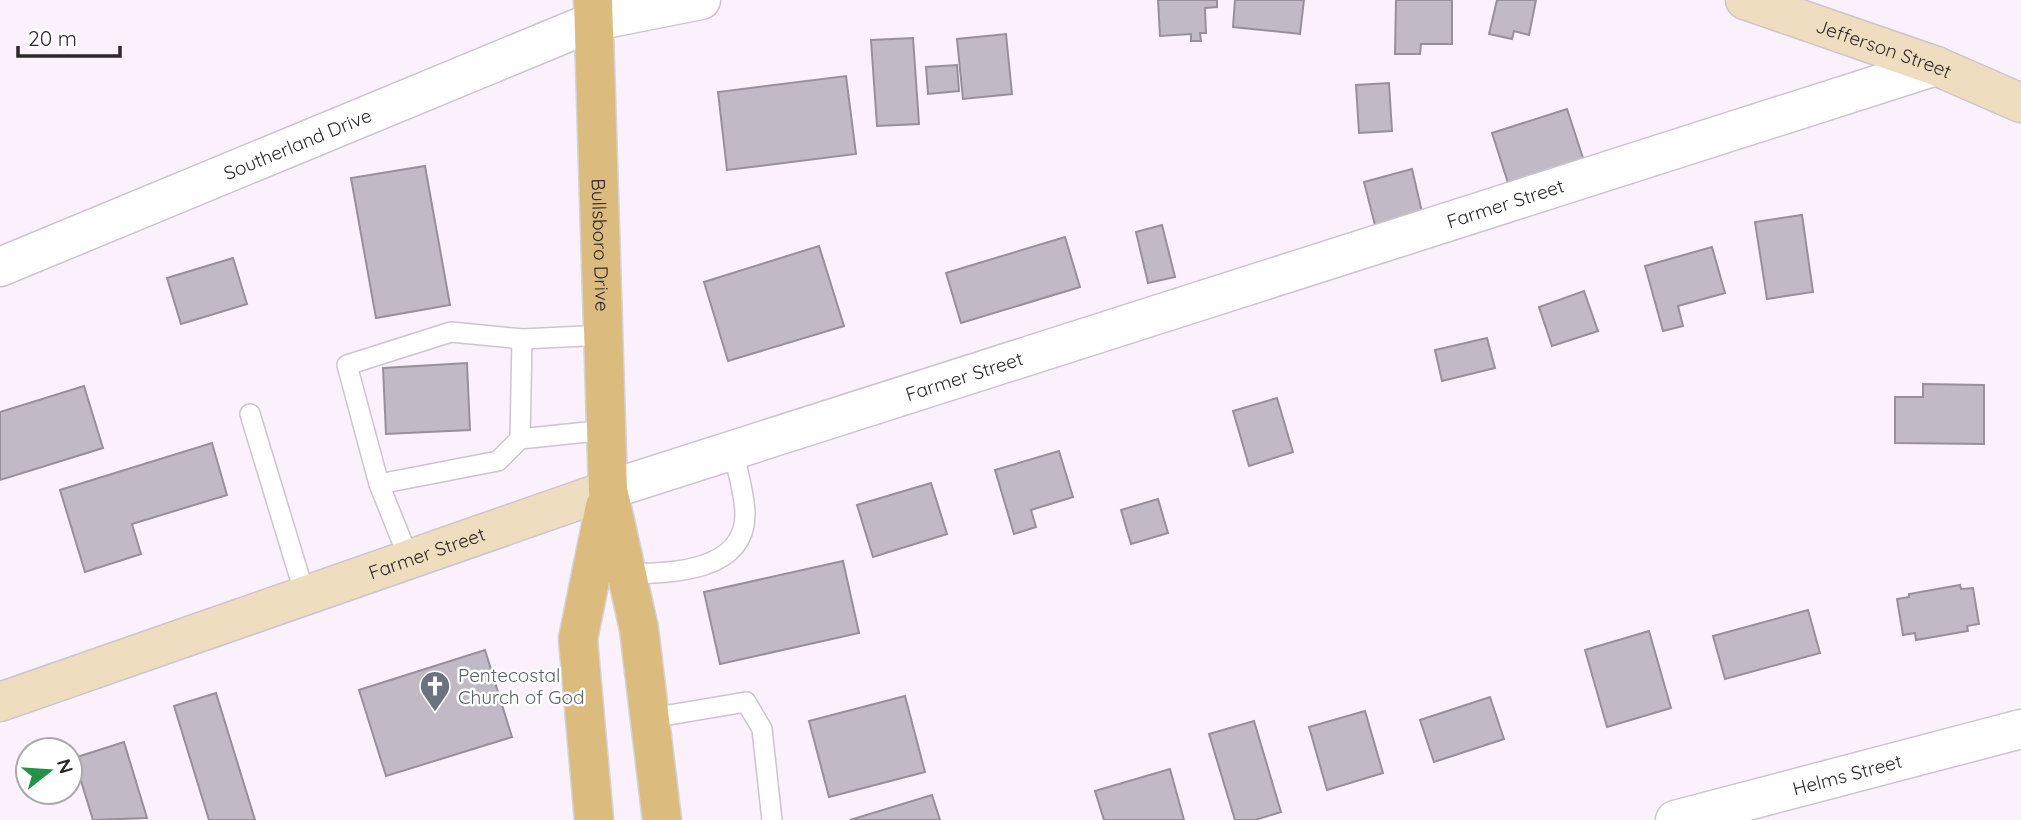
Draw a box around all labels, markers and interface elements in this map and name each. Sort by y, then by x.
street label: Jefferson Street [1813,13,1955,83]
scale bar [18,14,119,58]
text: 20 m [28,25,77,51]
street label: Southerland Drive [220,103,375,185]
street label: Farmer Street [1444,174,1567,233]
street label: Bullsboro Drive [586,178,615,312]
street label: Farmer Street [903,346,1026,406]
street label: Farmer Street [365,522,488,585]
place label: Pentecostal Church of God [458,663,584,709]
church icon: Pentecostal Church of God [418,669,452,713]
north arrow [14,736,84,806]
street label: Helms Street [1790,749,1904,801]
text: N [52,756,79,776]

